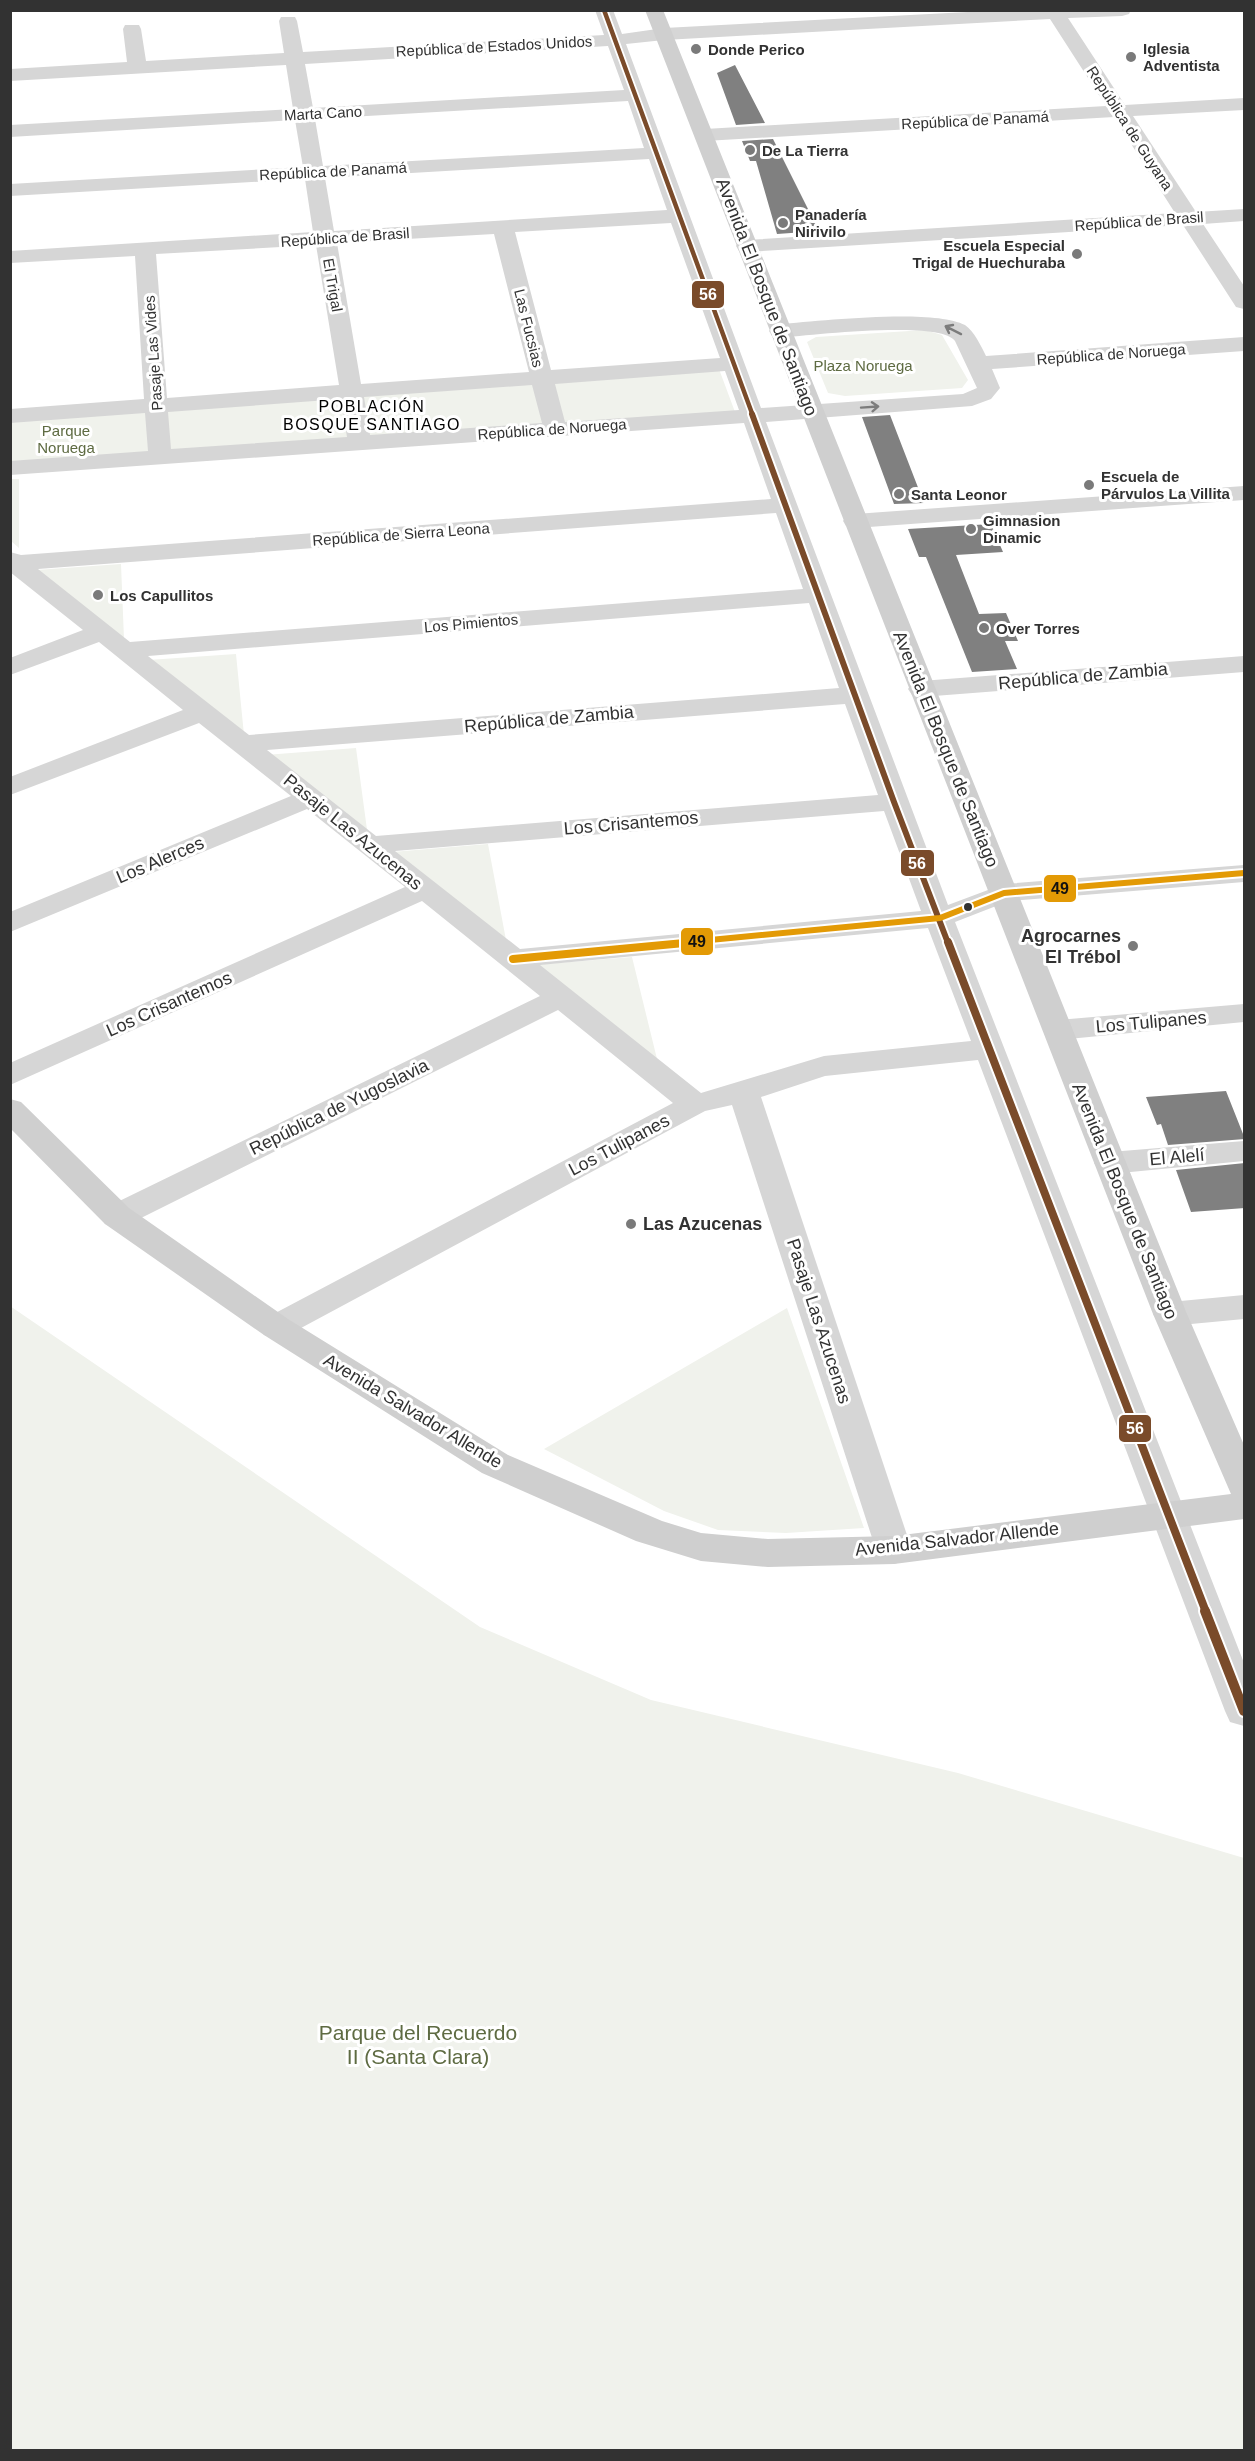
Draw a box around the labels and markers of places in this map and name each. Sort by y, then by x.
place label: Iglesia Adventista [1143,40,1220,74]
place label: Donde Perico [708,41,805,58]
marker: Donde Perico [689,42,703,56]
marker: Iglesia Adventista [1124,50,1138,64]
place label: De La Tierra [762,142,849,159]
marker: De La Tierra [743,143,757,157]
place label: Panadería Nirivilo [795,206,867,240]
marker: Panadería Nirivilo [776,216,790,230]
place label: Escuela Especial Trigal de Huechuraba [912,237,1066,271]
marker: Escuela Especial Trigal de Huechuraba [1070,247,1084,261]
place label: Escuela de Párvulos La Villita [1101,468,1231,502]
marker: Escuela de Párvulos La Villita [1082,478,1096,492]
place label: Santa Leonor [911,486,1007,503]
marker: Santa Leonor [892,487,906,501]
place label: Gimnasion Dinamic [983,512,1061,546]
marker: Gimnasion Dinamic [964,522,978,536]
place label: Los Capullitos [110,587,213,604]
marker: Los Capullitos [91,588,105,602]
place label: Over Torres [996,620,1080,637]
marker: Over Torres [977,621,991,635]
unlabelled marker [962,901,974,913]
place label: Agrocarnes El Trébol [1021,926,1121,967]
marker: Agrocarnes El Trébol [1126,939,1140,953]
place label: Las Azucenas [643,1214,762,1234]
marker: Las Azucenas [624,1217,638,1231]

